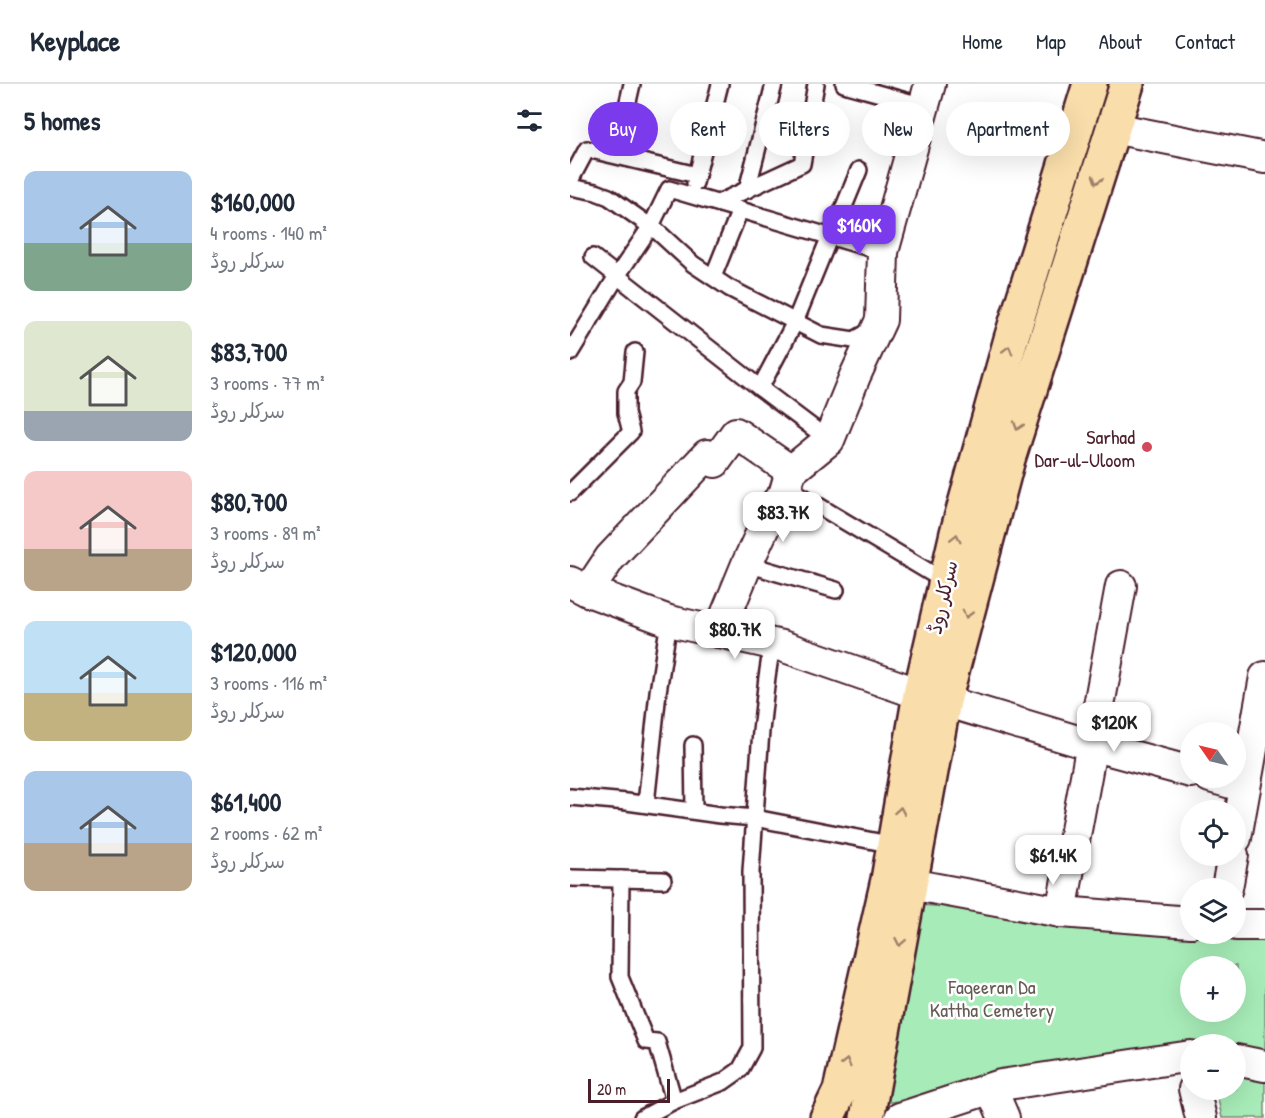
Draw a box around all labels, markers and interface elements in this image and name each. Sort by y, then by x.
text: Keyplace [30,22,120,60]
text: Home [962,27,1003,56]
text: Map [1036,27,1066,56]
text: About [1099,27,1142,56]
text: Contact [1175,27,1235,56]
chip: Buy [588,102,658,156]
chip: Rent [670,102,747,156]
chip: Filters [759,102,850,156]
chip: New [862,102,934,156]
chip: Apartment [946,102,1070,156]
text: 5 homes [24,103,100,138]
icon: filters [513,104,546,137]
one-way arrow [1092,174,1104,185]
text: $160,000 [210,184,295,219]
icon: home [72,195,144,267]
pin: $160K [817,205,901,256]
text: $160K [837,211,881,238]
text: 4 rooms · 140 m² [210,219,327,246]
text: سرکلر روڈ [210,247,285,274]
text: $83,700 [210,334,288,369]
icon: home [72,345,144,417]
one-way arrow [1001,345,1013,356]
text: 3 rooms · 77 m² [210,369,324,396]
text: سرکلر روڈ [210,397,285,424]
one-way arrow [1013,420,1026,431]
place label: Sarhad Dar-ul-Uloom [1034,423,1135,473]
marker: Sarhad Dar-ul-Uloom [1140,440,1154,454]
text: $80,700 [210,484,288,519]
pin: $83.7K [734,492,832,543]
icon: home [72,495,144,567]
text: $83.7K [757,498,809,525]
text: 3 rooms · 89 m² [210,519,321,546]
one-way arrow [949,533,962,543]
text: سرکلر روڈ [210,547,285,574]
street label: سرکلر روڈ [920,557,964,637]
one-way arrow [961,608,974,618]
pin: $80.7K [686,609,784,660]
text: $80.7K [709,615,761,642]
text: $120,000 [210,634,297,669]
icon: home [72,645,144,717]
text: 3 rooms · 116 m² [210,669,327,696]
text: سرکلر روڈ [210,697,285,724]
pin: $120K [1072,702,1156,753]
text: $120K [1091,708,1137,735]
north arrow [1180,722,1246,788]
map controls [1180,722,1246,1100]
text: $61,400 [210,784,281,819]
icon: home [72,795,144,867]
button: locate [1180,800,1246,866]
one-way arrow [893,806,906,816]
text: 2 rooms · 62 m² [210,819,322,846]
pin: $61.4K [1004,835,1102,886]
text: $61.4K [1029,841,1077,868]
text: سرکلر روڈ [210,847,285,874]
button: layers [1180,878,1246,944]
one-way arrow [894,936,907,946]
button: + [1180,956,1246,1022]
park label: Faqeeran Da Kattha Cemetery [930,973,1054,1023]
button: − [1180,1034,1246,1100]
one-way arrow [839,1058,852,1068]
scale bar [588,1076,670,1104]
text: 20 m [597,1078,626,1100]

